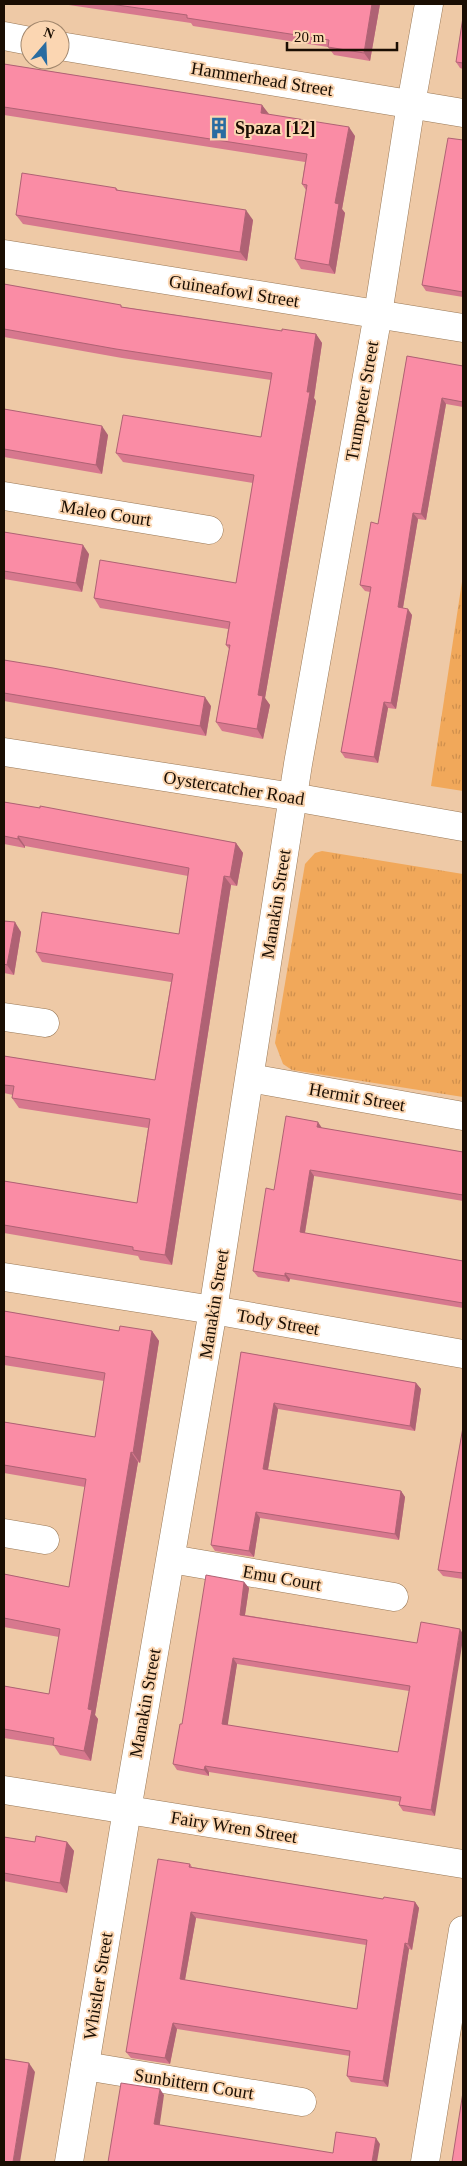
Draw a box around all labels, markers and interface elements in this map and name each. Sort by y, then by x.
north arrow [20,20,70,70]
scale bar [287,20,397,52]
text: N [42,24,56,42]
text: 20 m [294,29,325,45]
street label: Hammerhead Street [190,58,334,100]
building icon: Spaza [12] [206,115,232,141]
place label: Spaza [12] [235,118,316,138]
street label: Guineafowl Street [168,271,300,311]
street label: Trumpeter Street [342,339,382,463]
street label: Maleo Court [59,496,153,530]
street label: Oystercatcher Road [162,767,306,809]
street label: Manakin Street [257,848,295,960]
street label: Hermit Street [307,1079,407,1115]
street label: Manakin Street [195,1248,233,1360]
street label: Tody Street [235,1305,321,1339]
street label: Emu Court [241,1561,323,1595]
street label: Manakin Street [126,1647,164,1759]
street label: Fairy Wren Street [169,1807,299,1847]
street label: Whistler Street [80,1931,116,2041]
street label: Sunbittern Court [133,2065,255,2103]

